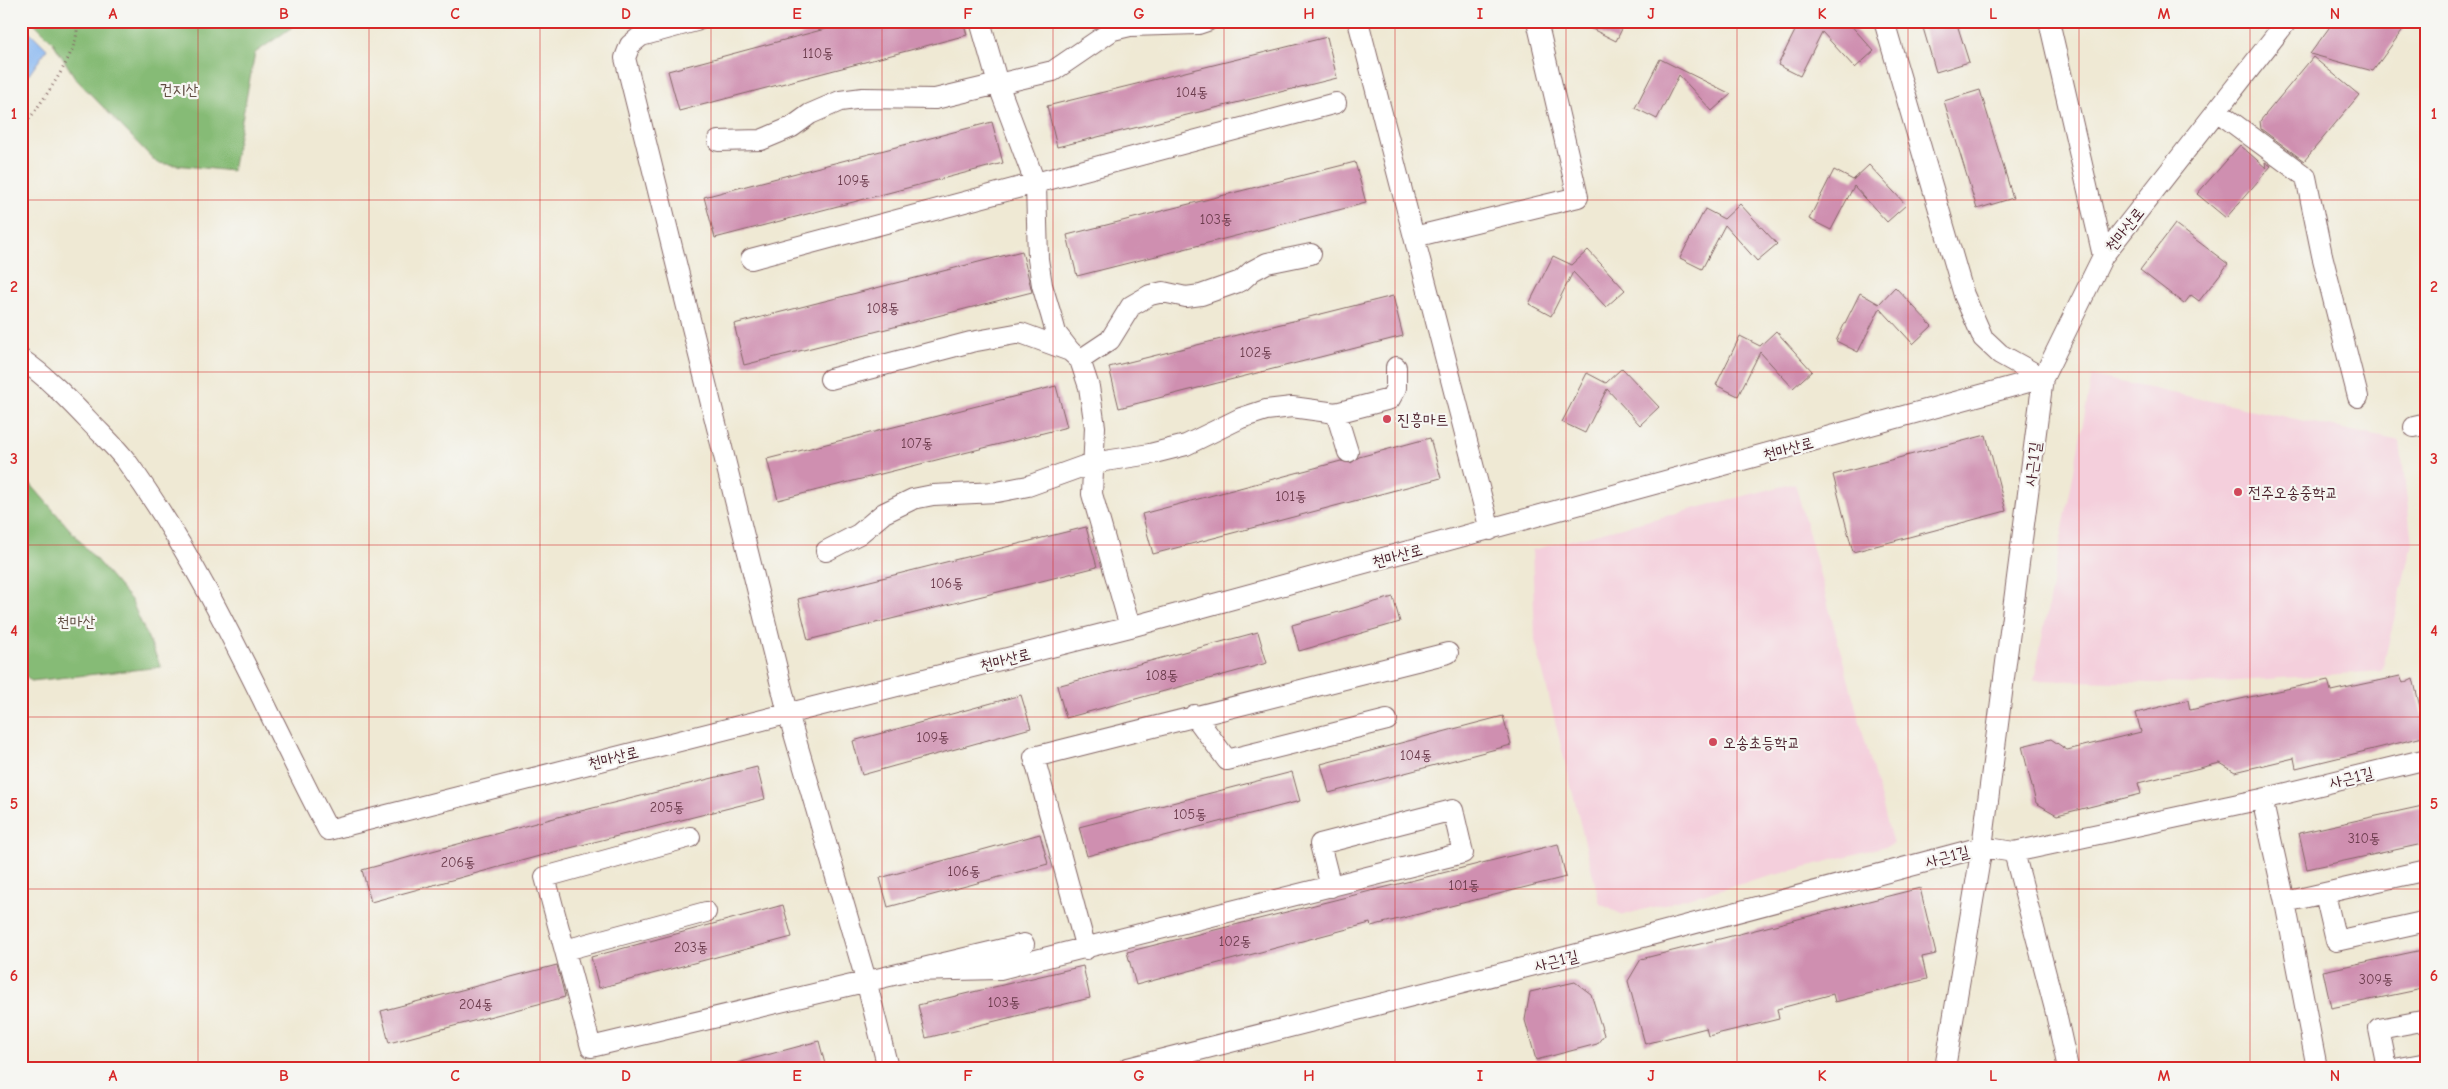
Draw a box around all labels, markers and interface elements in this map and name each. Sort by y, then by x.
text: A [109,5,118,23]
text: B [279,5,289,23]
text: C [450,5,460,23]
text: D [621,5,631,23]
text: E [792,5,802,23]
text: F [963,5,973,23]
text: G [1133,5,1145,23]
text: H [1303,5,1315,23]
text: I [1477,5,1483,23]
text: J [1647,5,1655,23]
text: K [1817,5,1827,23]
text: L [1989,5,1997,23]
text: M [2158,5,2171,23]
text: N [2330,5,2340,23]
house number: 110동 [803,45,833,62]
park label: 건지산 [160,81,198,99]
house number: 104동 [1176,84,1208,101]
text: 1 [11,105,17,123]
text: 1 [2431,105,2437,123]
house number: 109동 [838,172,870,189]
street label: 천마산로 [2102,204,2148,255]
house number: 103동 [1200,211,1232,228]
text: 2 [10,278,18,296]
text: 2 [2430,278,2438,296]
house number: 108동 [867,300,899,317]
house number: 102동 [1240,344,1272,361]
place label: 진흥마트 [1397,411,1449,429]
marker: 진흥마트 [1381,413,1393,425]
street label: 천마산로 [1761,434,1815,464]
house number: 107동 [901,435,933,452]
street label: 사근1길 [2021,441,2045,488]
text: 3 [10,450,18,468]
text: 3 [2430,450,2438,468]
place label: 전주오송중학교 [2248,484,2338,502]
marker: 전주오송중학교 [2232,486,2244,498]
house number: 101동 [1276,488,1306,505]
street label: 천마산로 [1370,541,1424,571]
house number: 106동 [931,575,963,592]
park label: 천마산 [57,613,95,631]
text: 4 [10,622,18,640]
text: 4 [2430,622,2438,640]
street label: 천마산로 [978,645,1032,675]
house number: 108동 [1146,667,1178,684]
house number: 109동 [917,729,949,746]
place label: 오송초등학교 [1723,734,1800,752]
marker: 오송초등학교 [1707,736,1719,748]
street label: 천마산로 [586,743,640,773]
house number: 104동 [1400,747,1432,764]
street label: 사근1길 [2327,764,2375,792]
text: 5 [10,795,18,813]
text: 5 [2430,795,2438,813]
house number: 205동 [650,799,684,816]
house number: 105동 [1174,806,1206,823]
house number: 310동 [2348,830,2380,847]
street label: 사근1길 [1923,842,1971,871]
house number: 206동 [441,854,475,871]
house number: 106동 [948,863,980,880]
house number: 101동 [1449,877,1479,894]
house number: 102동 [1219,933,1251,950]
house number: 203동 [674,939,708,956]
street label: 사근1길 [1532,947,1580,975]
text: 6 [10,967,18,985]
text: 6 [2430,967,2438,985]
house number: 309동 [2359,971,2393,988]
house number: 103동 [988,994,1020,1011]
house number: 204동 [459,996,493,1013]
text: A [109,1067,118,1085]
text: B [279,1067,289,1085]
text: C [450,1067,460,1085]
text: D [621,1067,631,1085]
text: E [792,1067,802,1085]
text: F [963,1067,973,1085]
text: G [1133,1067,1145,1085]
text: H [1303,1067,1315,1085]
text: I [1477,1067,1483,1085]
text: J [1647,1067,1655,1085]
text: K [1817,1067,1827,1085]
text: L [1989,1067,1997,1085]
text: M [2158,1067,2171,1085]
text: N [2330,1067,2340,1085]

